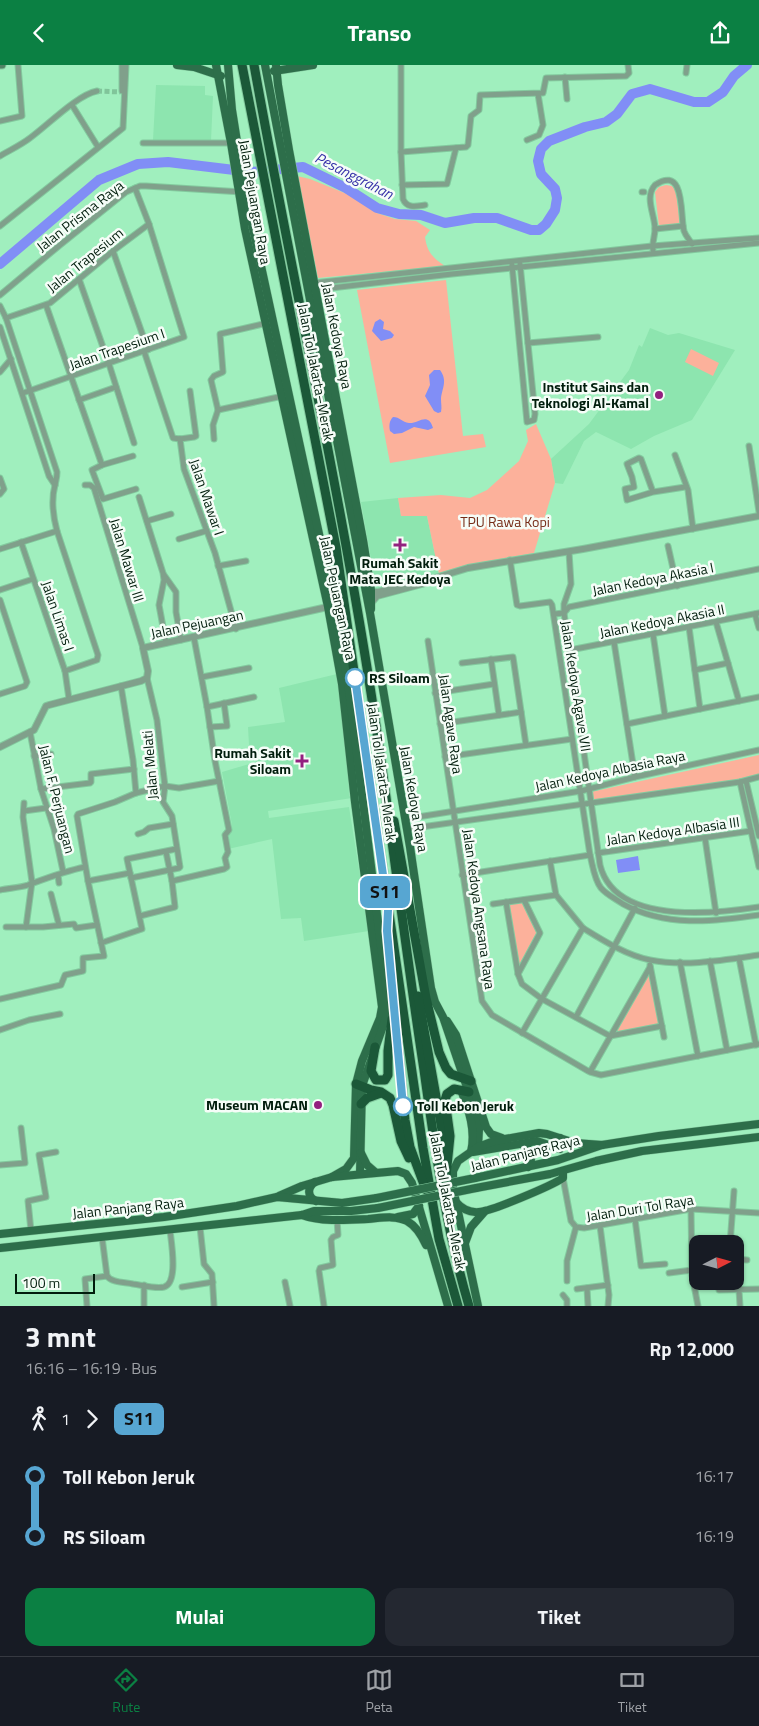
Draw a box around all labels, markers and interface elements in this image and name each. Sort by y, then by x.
text: Transo [347,16,412,50]
icon: back [25,19,53,47]
icon: share [706,19,734,47]
street label: Jalan Pejuangan Raya [234,138,277,266]
water label: Pesanggrahan [311,146,398,205]
street label: Jalan Prisma Raya [32,175,128,256]
street label: Jalan Trapesium [42,222,127,297]
street label: Jalan Kedoya Raya [317,281,358,391]
street label: Jalan Tol Jakarta–Merak [293,301,340,443]
street label: Jalan Trapesium I [66,322,167,375]
place label: Institut Sains dan Teknologi Al-Kamal [532,376,649,413]
marker: Institut Sains dan Teknologi Al-Kamal [653,389,665,401]
street label: Jalan Mawar I [185,456,230,538]
park label: TPU Rawa Kopi [460,511,550,532]
street label: Jalan Mawar III [105,515,150,604]
street label: Jalan Pejuangan Raya [315,534,362,662]
marker: Rumah Sakit Mata JEC Kedoya [393,538,407,552]
place label: Rumah Sakit Mata JEC Kedoya [349,552,451,589]
street label: Jalan Kedoya Akasia I [590,556,715,601]
street label: Jalan Limas I [37,578,80,654]
street label: Jalan Kedoya Akasia II [598,598,726,643]
street label: Jalan Pejuangan [149,603,245,644]
street label: Jalan Kedoya Agave VII [556,619,597,753]
place label: RS Siloam [369,667,430,688]
marker: RS Siloam [345,668,365,688]
street label: Jalan Agave Raya [434,673,469,775]
street label: Jalan Tol Jakarta–Merak [362,701,403,843]
street label: Jalan Melati [136,730,163,800]
street label: Jalan F. Perjuangan [34,742,81,855]
place label: Rumah Sakit Siloam [214,742,291,779]
street label: Jalan Kedoya Raya [395,744,434,854]
street label: Jalan Kedoya Albasia Raya [533,744,687,797]
marker: Rumah Sakit Siloam [295,754,309,768]
street label: Jalan Kedoya Albasia III [605,811,741,850]
street label: Jalan Kedoya Angsana Raya [458,827,501,990]
line badge: S11 [356,876,414,908]
text: S11 [370,878,400,905]
place label: Museum MACAN [206,1094,308,1115]
place label: Toll Kebon Jeruk [417,1095,515,1116]
marker: Toll Kebon Jeruk [393,1096,413,1116]
marker: Museum MACAN [312,1099,324,1111]
street label: Jalan Panjang Raya [468,1129,582,1176]
street label: Jalan Tol Jakarta–Merak [425,1130,472,1272]
street label: Jalan Duri Tol Raya [585,1189,695,1226]
street label: Jalan Panjang Raya [71,1191,185,1224]
north arrow [689,1235,744,1290]
map controls [689,1235,744,1290]
scale bar [15,1271,95,1294]
text: 100 m [22,1272,60,1293]
text: 3 mnt [25,1315,96,1358]
text: Rp 12,000 [650,1334,734,1363]
text: 16:16 – 16:19 · Bus [25,1356,157,1380]
icon: walk [25,1405,53,1433]
icon: forward [78,1405,106,1433]
text: S11 [124,1405,154,1432]
text: 1 [61,1407,70,1431]
text: Toll Kebon Jeruk [63,1462,195,1491]
text: 16:17 [695,1464,734,1488]
text: RS Siloam [63,1522,145,1551]
text: 16:19 [695,1524,734,1548]
button: Mulai [25,1588,375,1646]
button: Tiket [385,1588,734,1646]
tab: Rute [112,1666,140,1717]
tab: Peta [365,1666,393,1717]
tab: Tiket [618,1666,647,1717]

